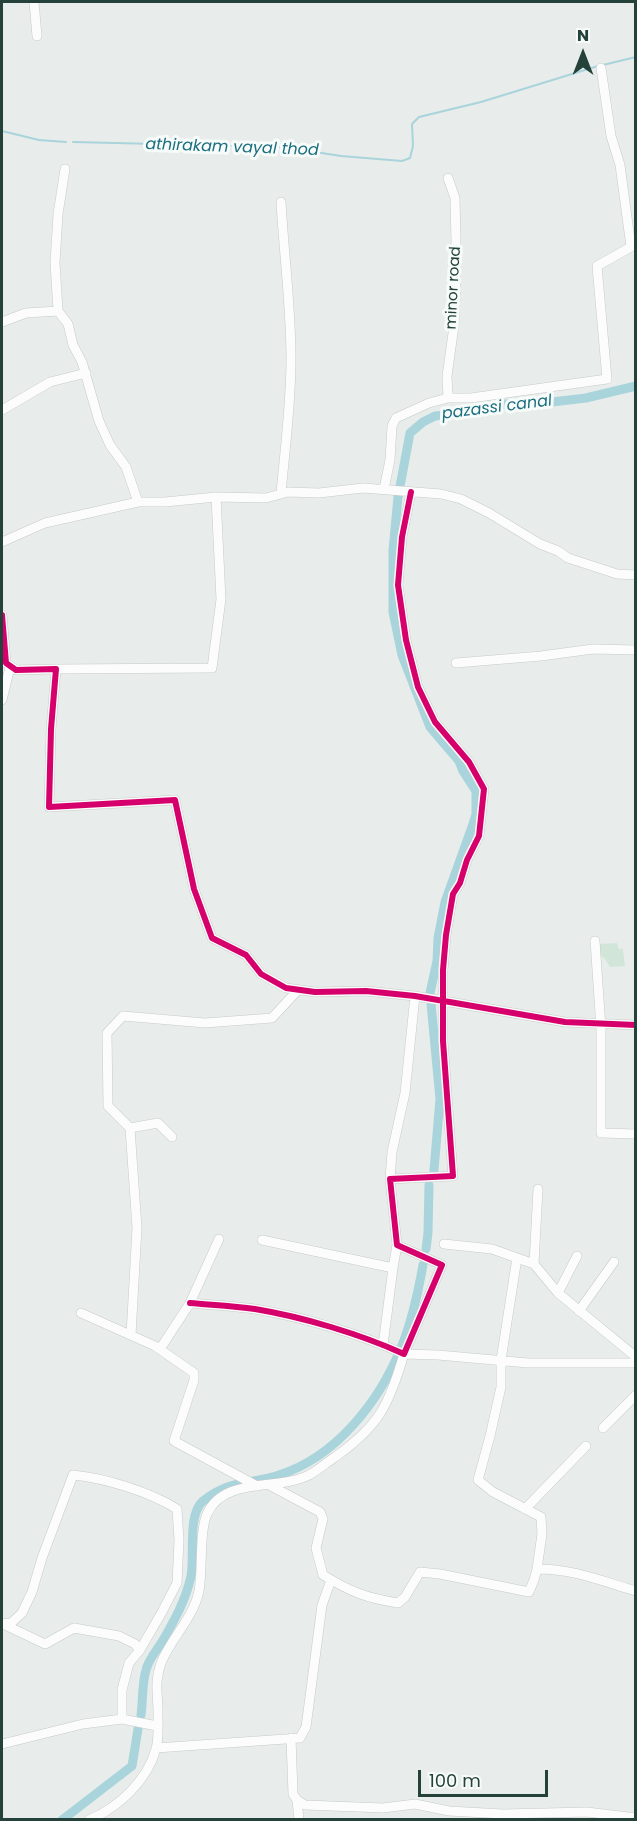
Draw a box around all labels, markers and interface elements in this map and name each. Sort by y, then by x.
north arrow [553,24,613,84]
text: N [577,24,589,47]
water label: athirakam vayal thod [145,135,319,161]
street label: minor road [443,246,465,330]
water label: pazassi canal [441,392,553,424]
scale bar [421,1758,552,1796]
text: 100 m [429,1768,481,1793]

